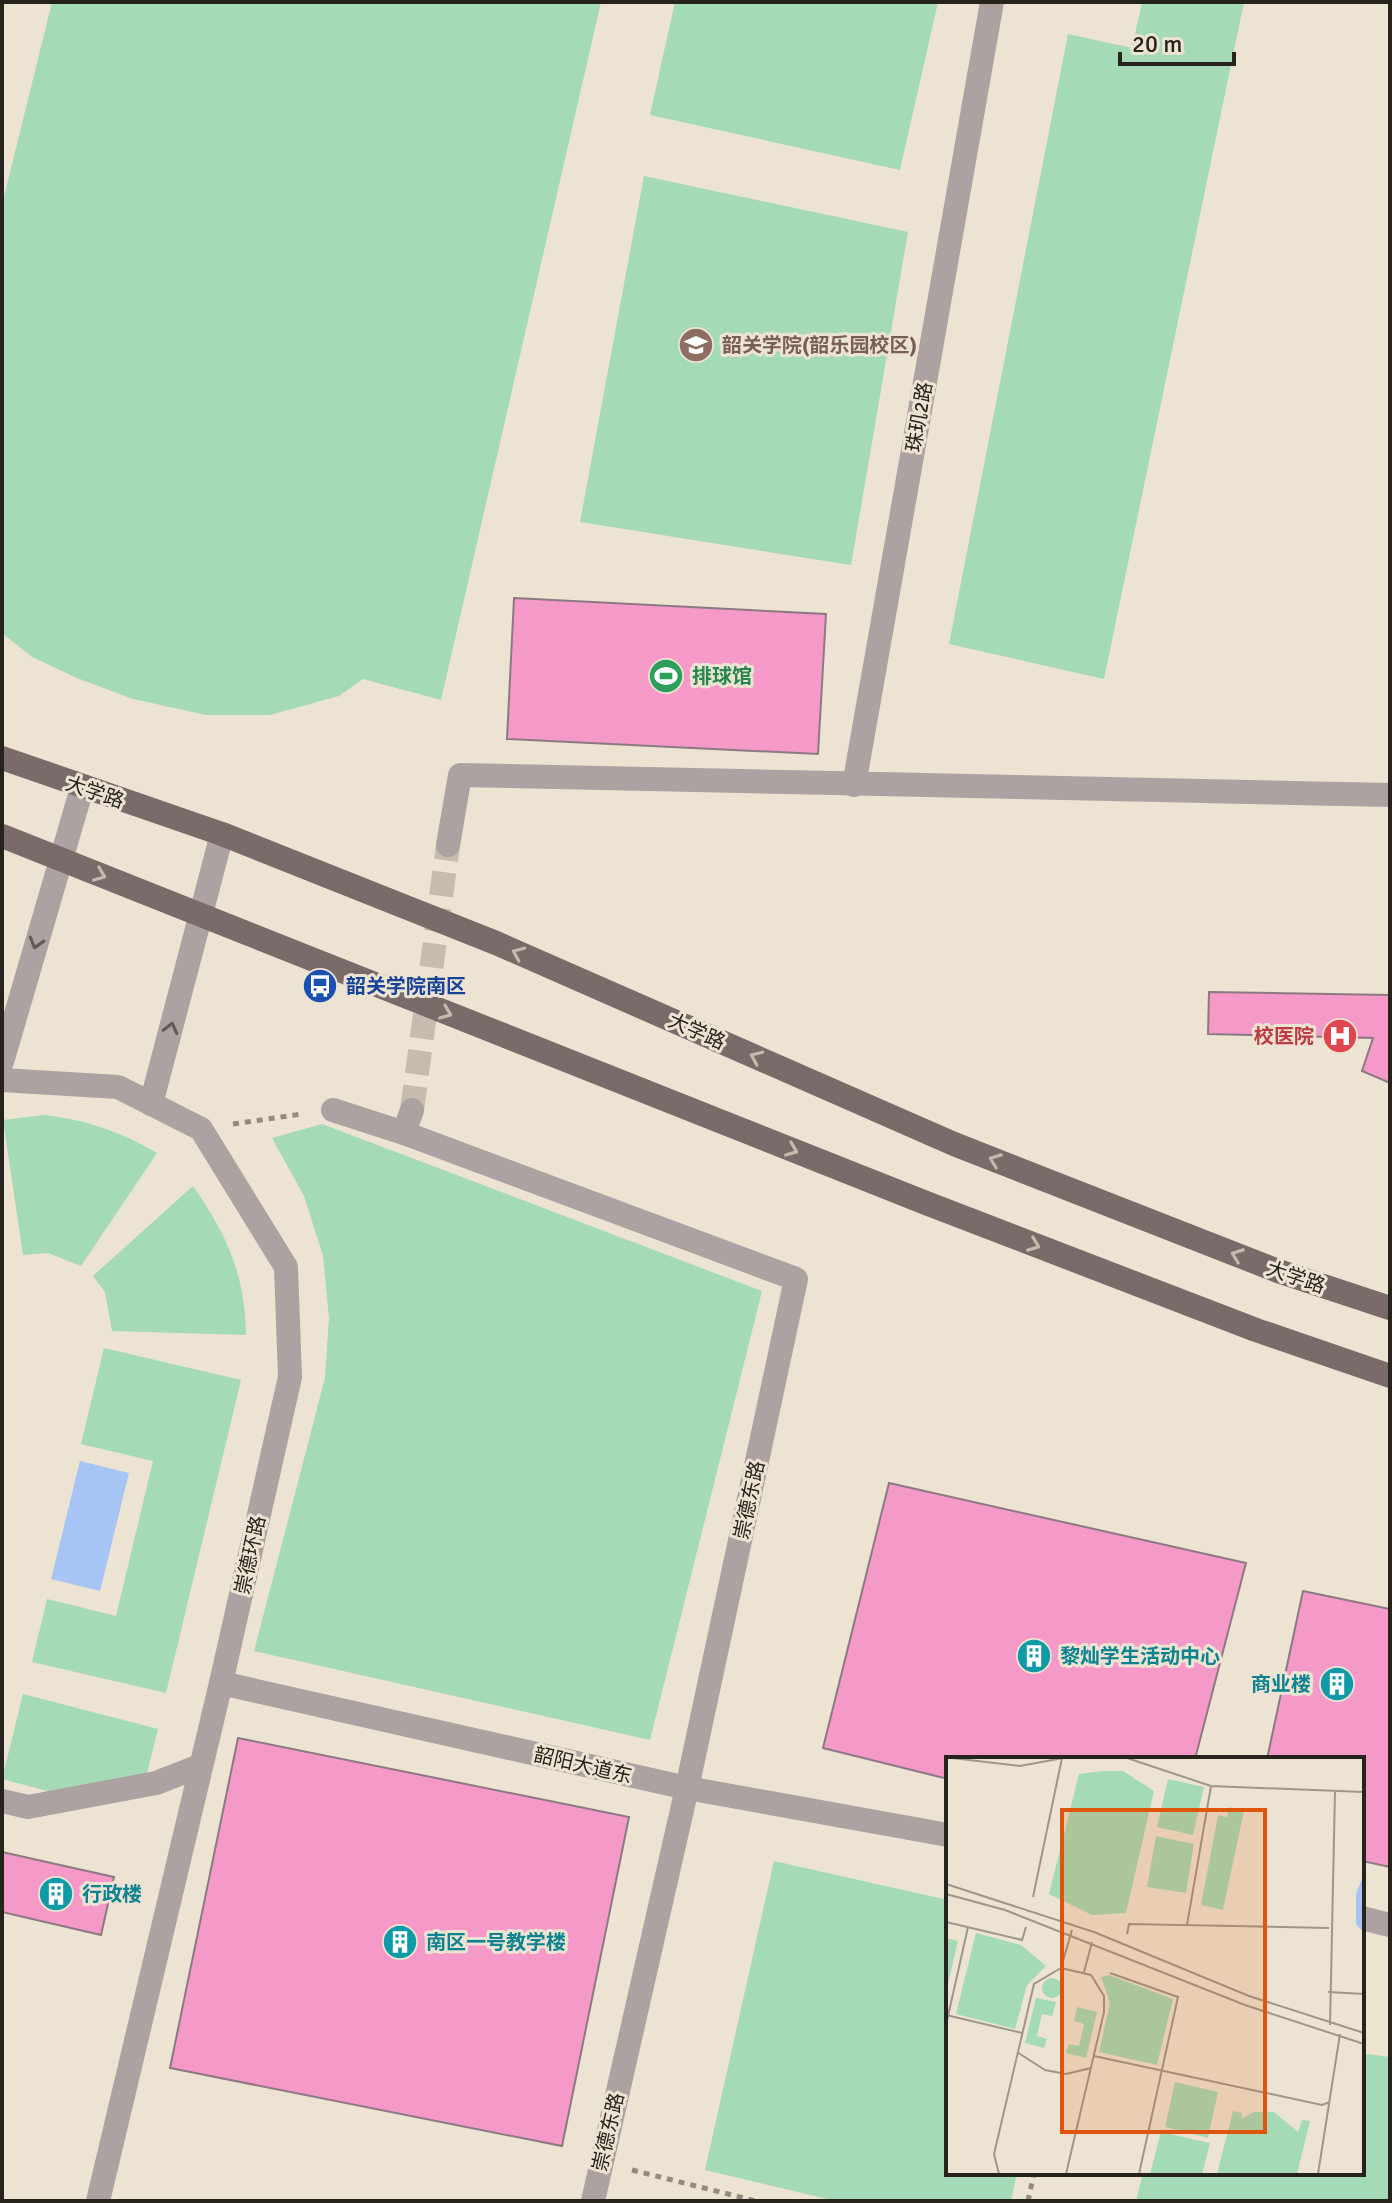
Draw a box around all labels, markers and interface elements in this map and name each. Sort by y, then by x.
scale bar [1120,16,1234,66]
text: 20 m [1132,29,1182,59]
school or university icon: 韶关学院(韶乐园校区) [677,326,715,364]
place label: 韶关学院(韶乐园校区) [722,333,917,358]
street label: 珠玑2路 [901,380,938,454]
sports icon: 排球馆 [647,657,685,695]
place label: 排球馆 [692,664,752,689]
street label: 大学路 [62,771,127,814]
one-way arrow [92,865,106,882]
one-way arrow [29,936,46,950]
one-way arrow [512,946,526,962]
bus stop icon: 韶关学院南区 [301,967,339,1005]
place label: 韶关学院南区 [346,974,466,999]
one-way arrow [438,1003,452,1019]
street label: 大学路 [664,1008,729,1055]
hospital icon: 校医院 [1321,1017,1359,1055]
one-way arrow [161,1022,178,1036]
place label: 校医院 [1254,1024,1314,1049]
one-way arrow [750,1051,764,1067]
one-way arrow [784,1140,798,1157]
one-way arrow [989,1154,1003,1170]
one-way arrow [1026,1235,1040,1252]
one-way arrow [1231,1248,1245,1265]
street label: 大学路 [1263,1256,1328,1299]
street label: 崇德东路 [729,1458,770,1542]
street label: 崇德环路 [230,1513,271,1597]
building icon: 黎灿学生活动中心 [1015,1637,1053,1675]
place label: 黎灿学生活动中心 [1060,1644,1220,1669]
building icon: 商业楼 [1318,1665,1356,1703]
place label: 商业楼 [1251,1672,1311,1697]
street label: 韶阳大道东 [531,1742,634,1789]
inset map [946,1757,1364,2175]
building icon: 行政楼 [37,1875,75,1913]
place label: 行政楼 [82,1882,142,1907]
building icon: 南区一号教学楼 [381,1923,419,1961]
place label: 南区一号教学楼 [426,1930,566,1955]
street label: 崇德东路 [587,2090,630,2174]

